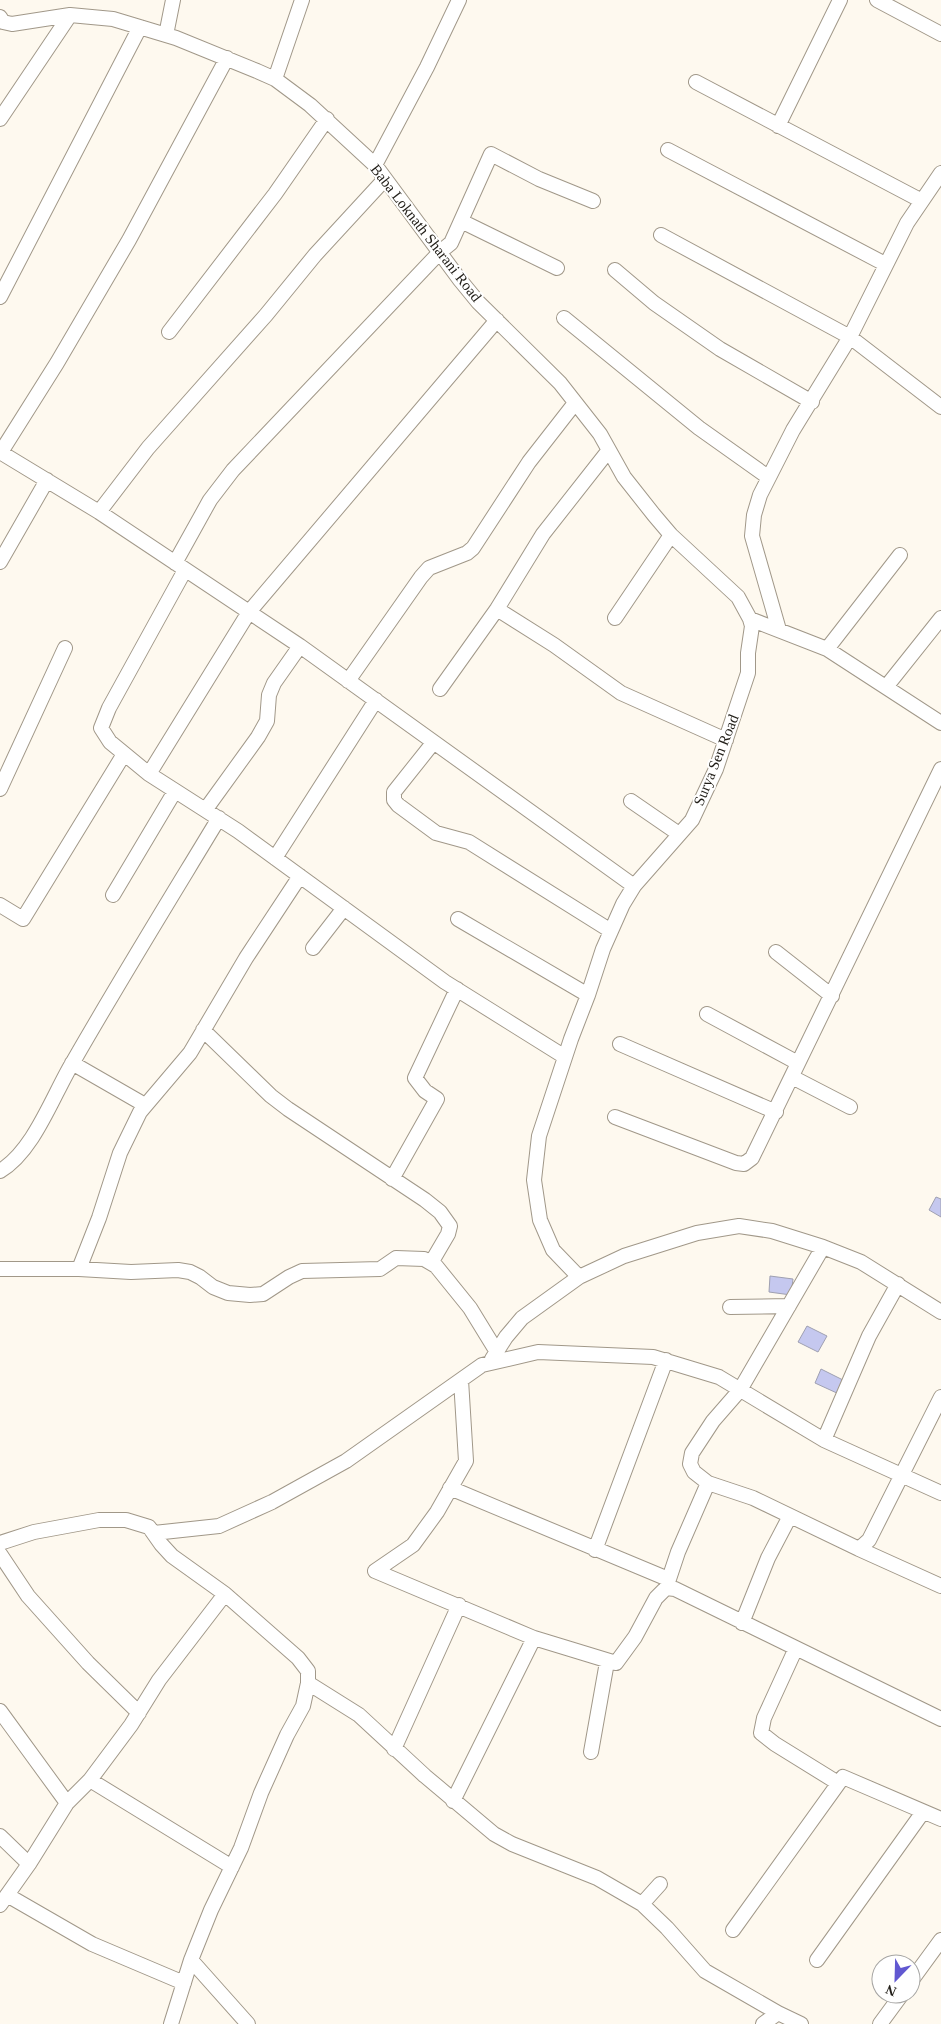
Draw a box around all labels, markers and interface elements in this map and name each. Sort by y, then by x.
street label: Baba Loknath Sharani Road [368,161,485,305]
street label: Surya Sen Road [690,712,742,808]
north arrow [871,1954,921,2004]
text: N [884,1982,899,1999]

